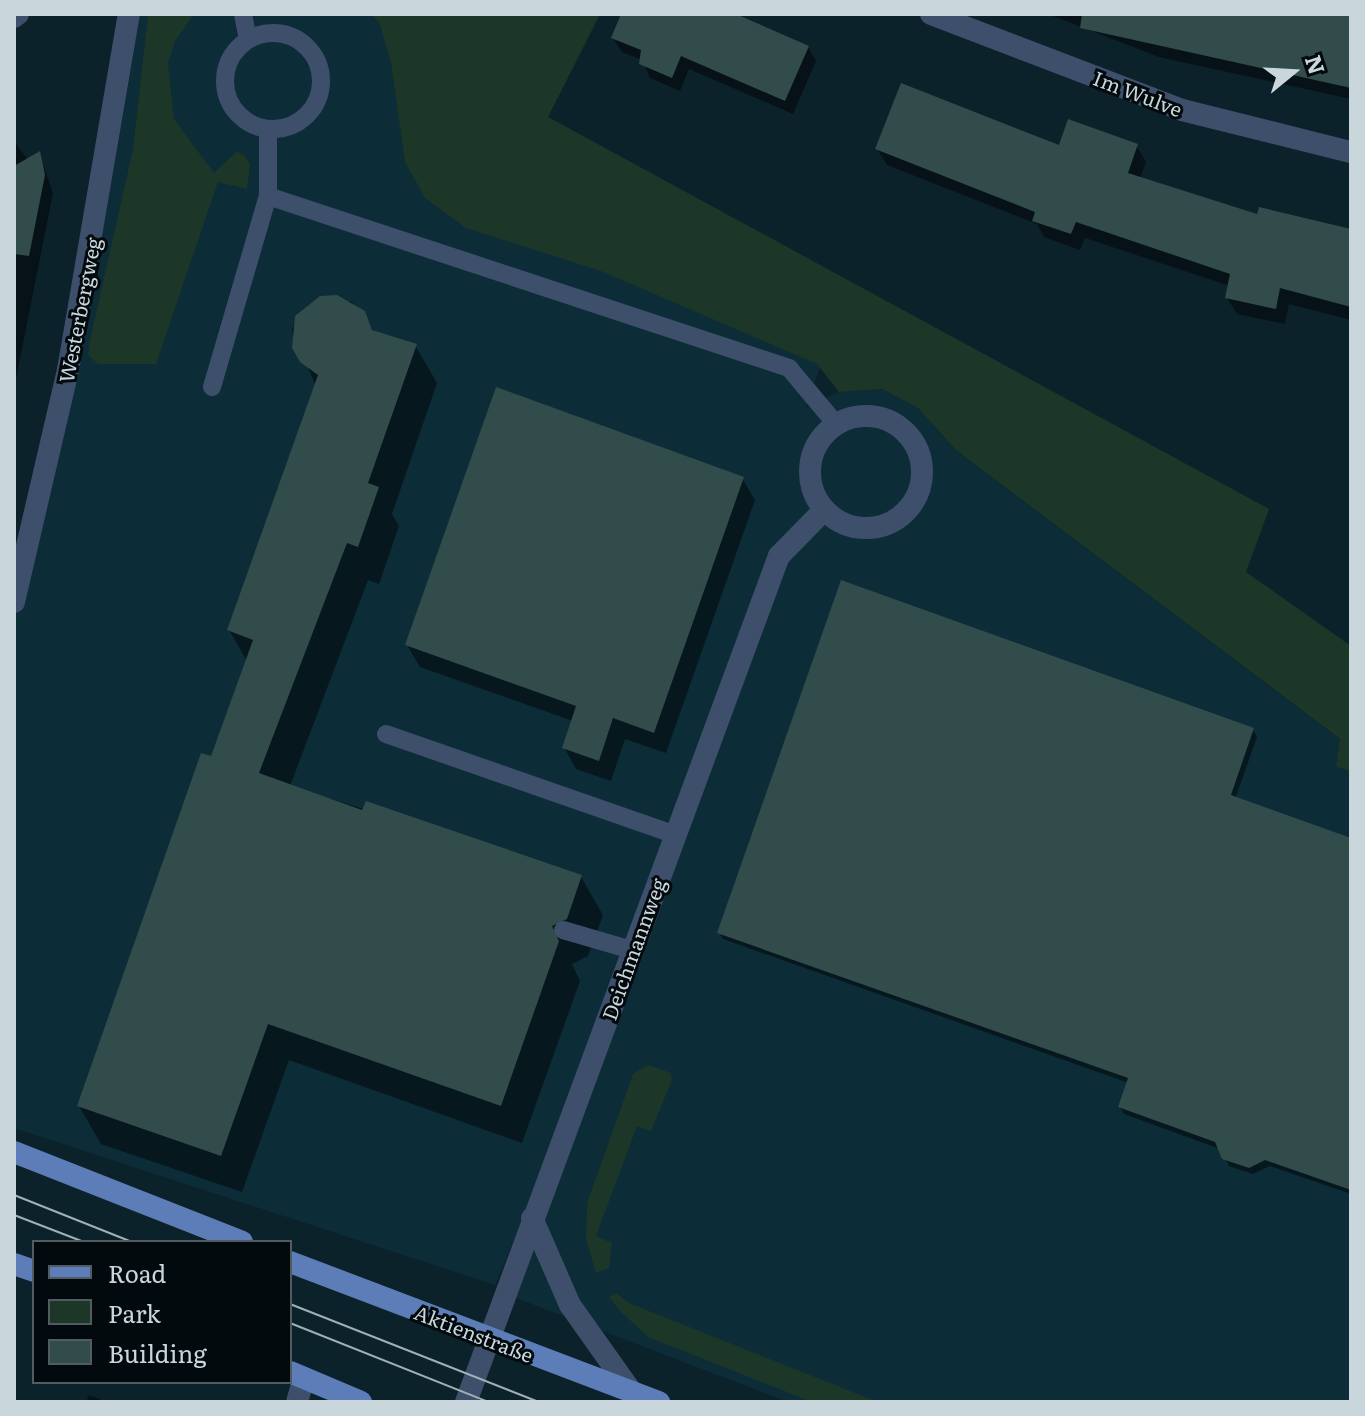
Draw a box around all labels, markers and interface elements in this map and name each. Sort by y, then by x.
north arrow [1253,32,1333,112]
text: N [1298,51,1335,78]
street label: Im Wulve [1090,65,1186,121]
street label: Westerbergweg [53,235,105,385]
street label: Deichmannweg [596,875,670,1023]
legend [32,1240,292,1384]
text: Road [108,1255,166,1290]
text: Park [108,1295,161,1330]
street label: Aktienstraße [411,1299,537,1367]
text: Building [108,1335,207,1370]

